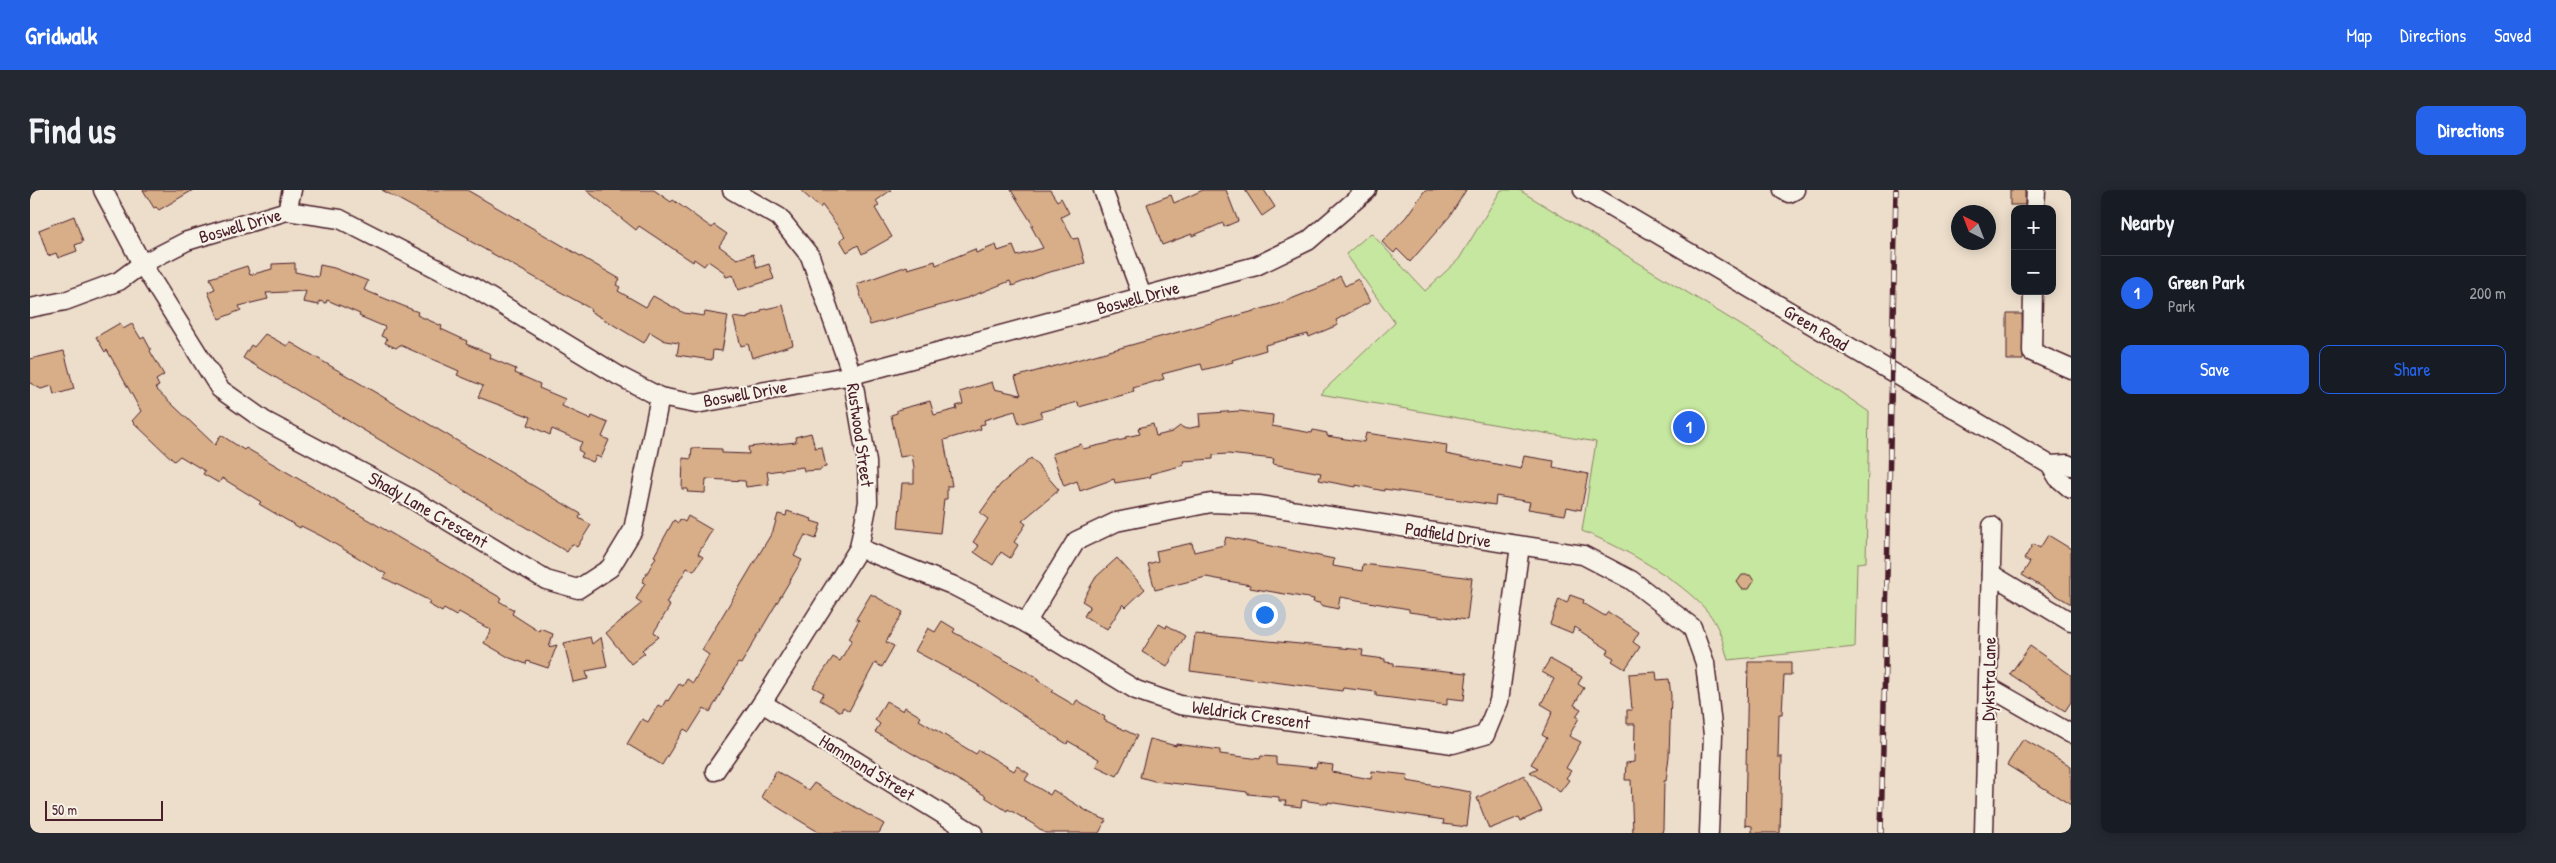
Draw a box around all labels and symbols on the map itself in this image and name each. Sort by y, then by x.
street label: Boswell Drive [196,202,284,249]
north arrow [1951,205,1996,250]
street label: Boswell Drive [1094,274,1182,321]
street label: Green Road [1779,298,1853,357]
street label: Boswell Drive [701,374,789,413]
street label: Rustwood Street [841,381,880,489]
pin: 1 [1673,408,1705,446]
street label: Shady Lane Crescent [364,465,493,554]
street label: Padfield Drive [1403,515,1493,554]
your location [1252,602,1278,628]
street label: Dykstra Lane [1975,637,2002,721]
street label: Weldrick Crescent [1190,694,1313,735]
street label: Hammond Street [815,728,921,807]
scale bar [45,798,162,821]

